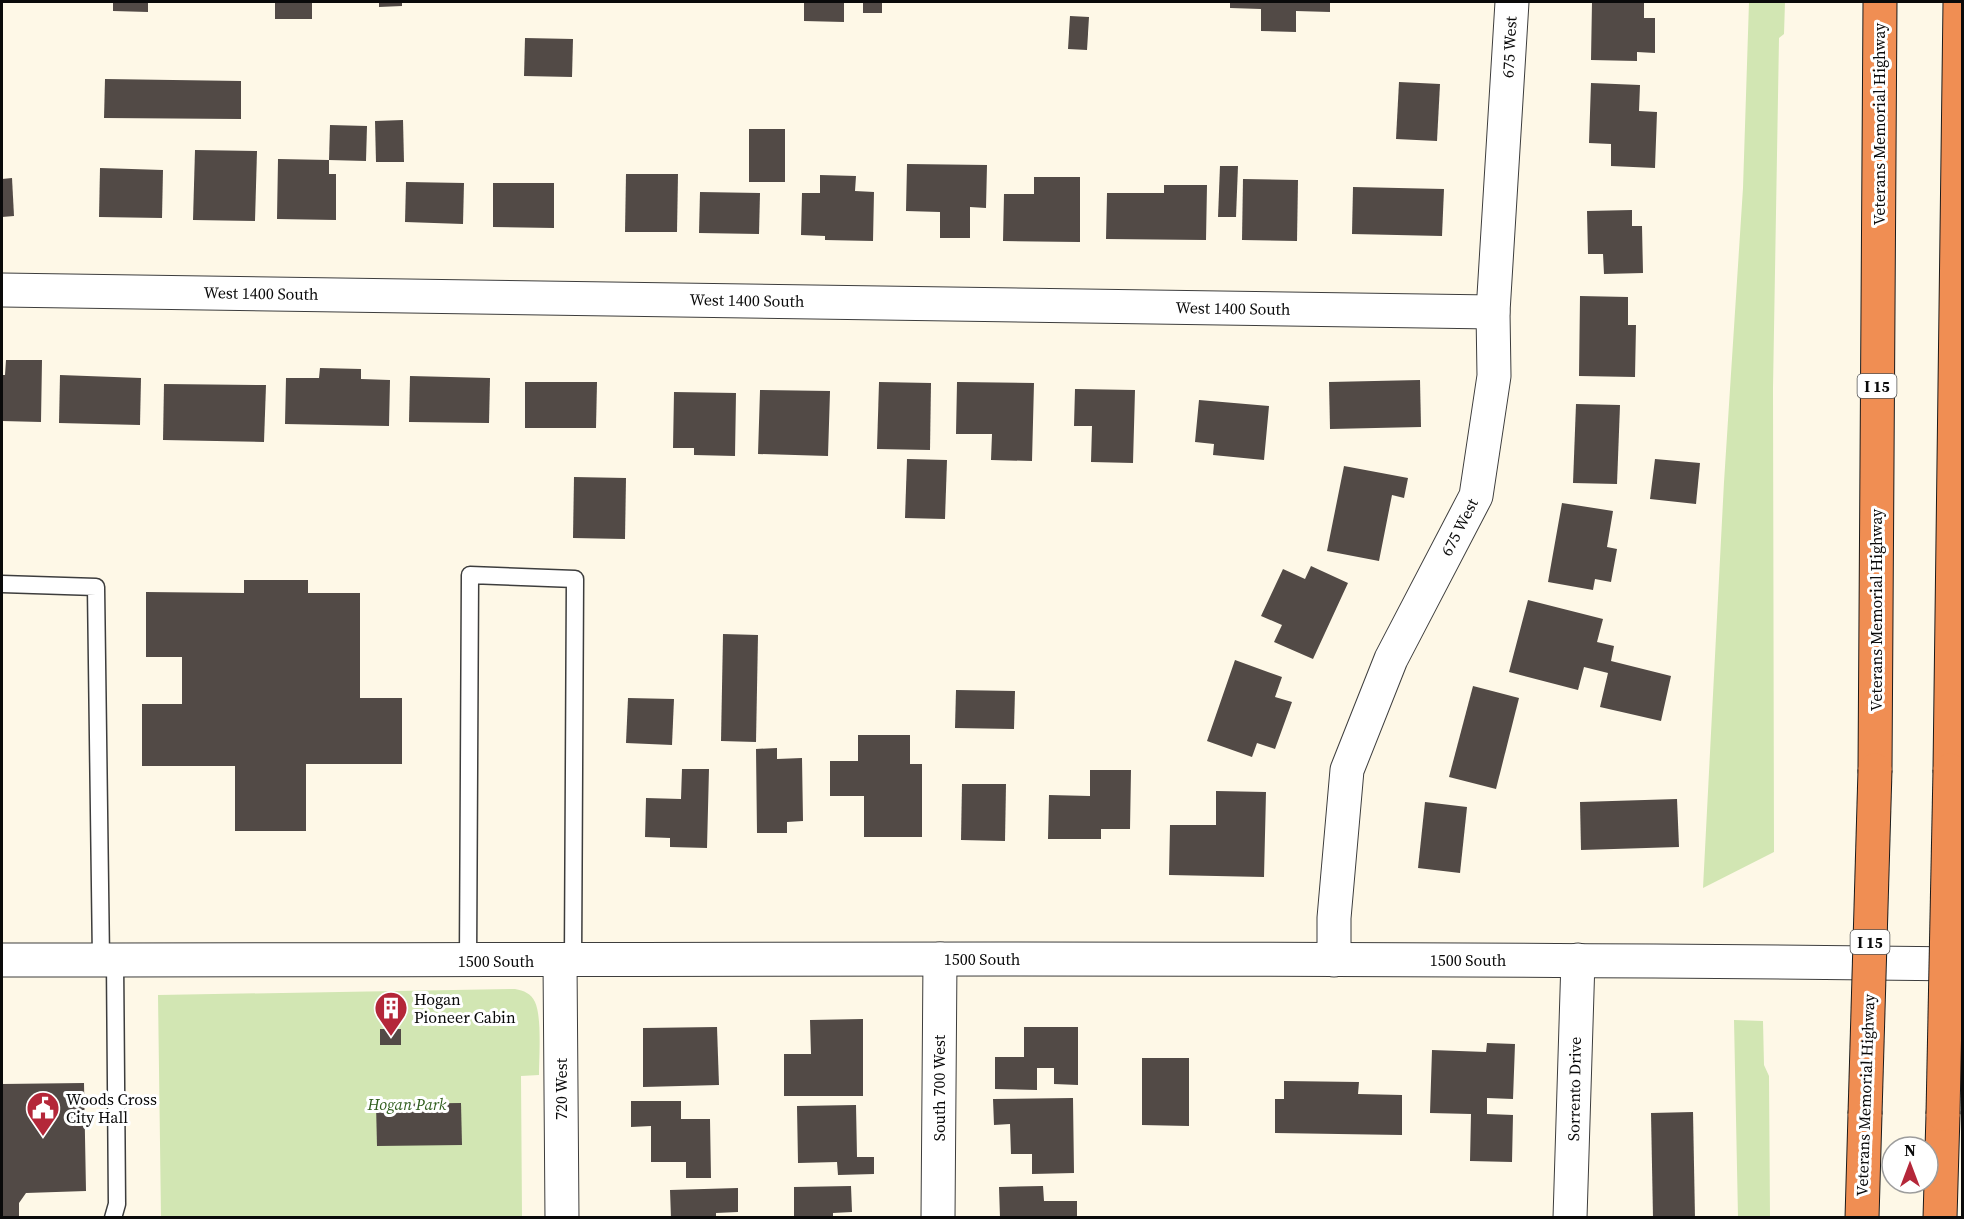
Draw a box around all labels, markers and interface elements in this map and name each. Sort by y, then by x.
street label: 675 West [1496,15,1522,78]
street label: Veterans Memorial Highway [1868,22,1890,225]
street label: West 1400 South [203,281,319,305]
street label: West 1400 South [689,288,805,312]
street label: West 1400 South [1175,296,1291,320]
road number: I 15 [1858,374,1896,398]
street label: 675 West [1435,494,1483,560]
street label: Veterans Memorial Highway [1865,508,1887,711]
road number: I 15 [1850,930,1890,954]
street label: 1500 South [944,948,1021,970]
street label: 1500 South [1430,949,1507,971]
street label: 1500 South [458,950,535,972]
place label: Hogan Pioneer Cabin [414,988,516,1028]
building icon: Hogan Pioneer Cabin [373,990,409,1037]
street label: Veterans Memorial Highway [1850,993,1880,1197]
street label: South 700 West [928,1034,950,1141]
street label: Sorrento Drive [1562,1037,1586,1141]
street label: 720 West [550,1057,572,1120]
place label: Woods Cross City Hall [66,1088,157,1128]
public building icon: Woods Cross City Hall [25,1090,61,1137]
park label: Hogan Park [367,1093,447,1115]
north arrow [1880,1135,1940,1195]
text: N [1904,1139,1916,1161]

